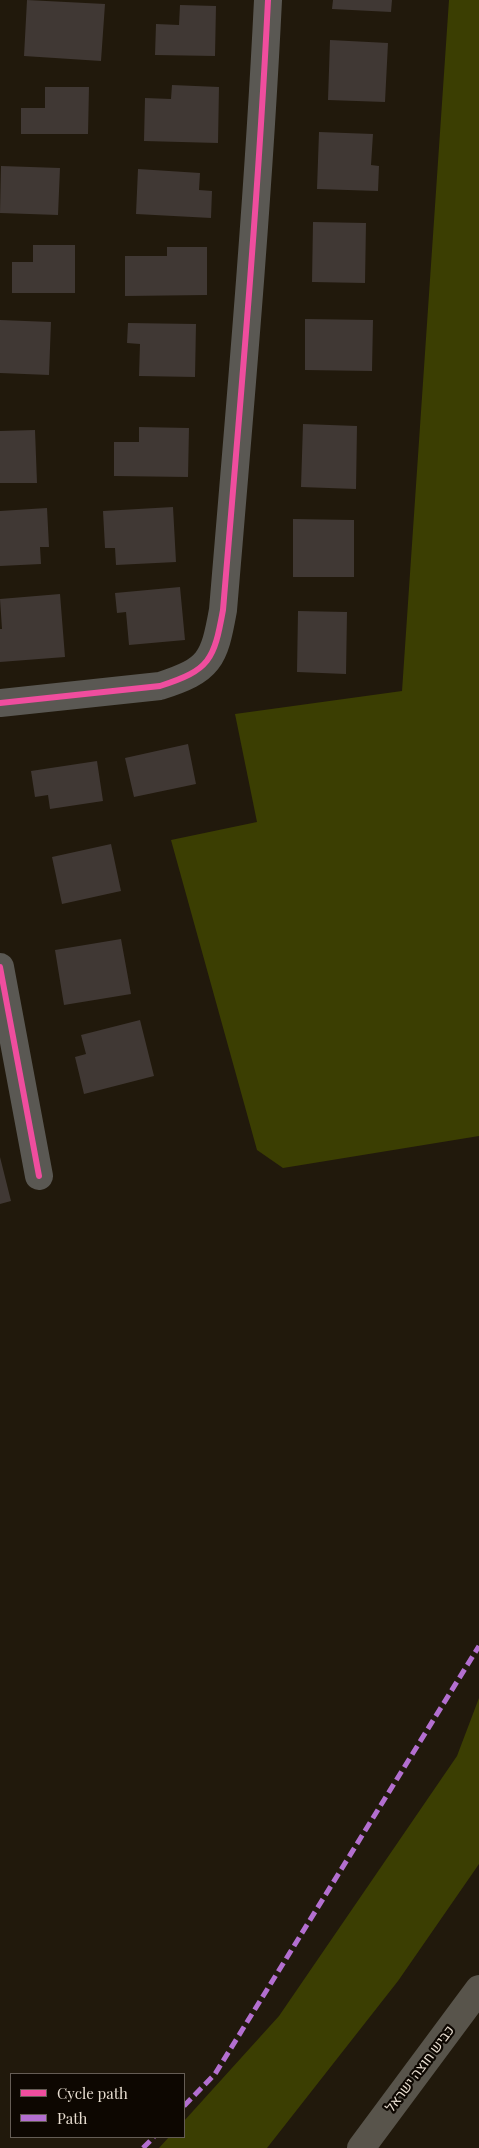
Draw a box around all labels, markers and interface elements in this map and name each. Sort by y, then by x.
street label: כביש חוצה ישראל [382,2022,458,2116]
legend [10,2073,185,2138]
text: Cycle path [57,2083,128,2103]
text: Path [57,2108,87,2128]

